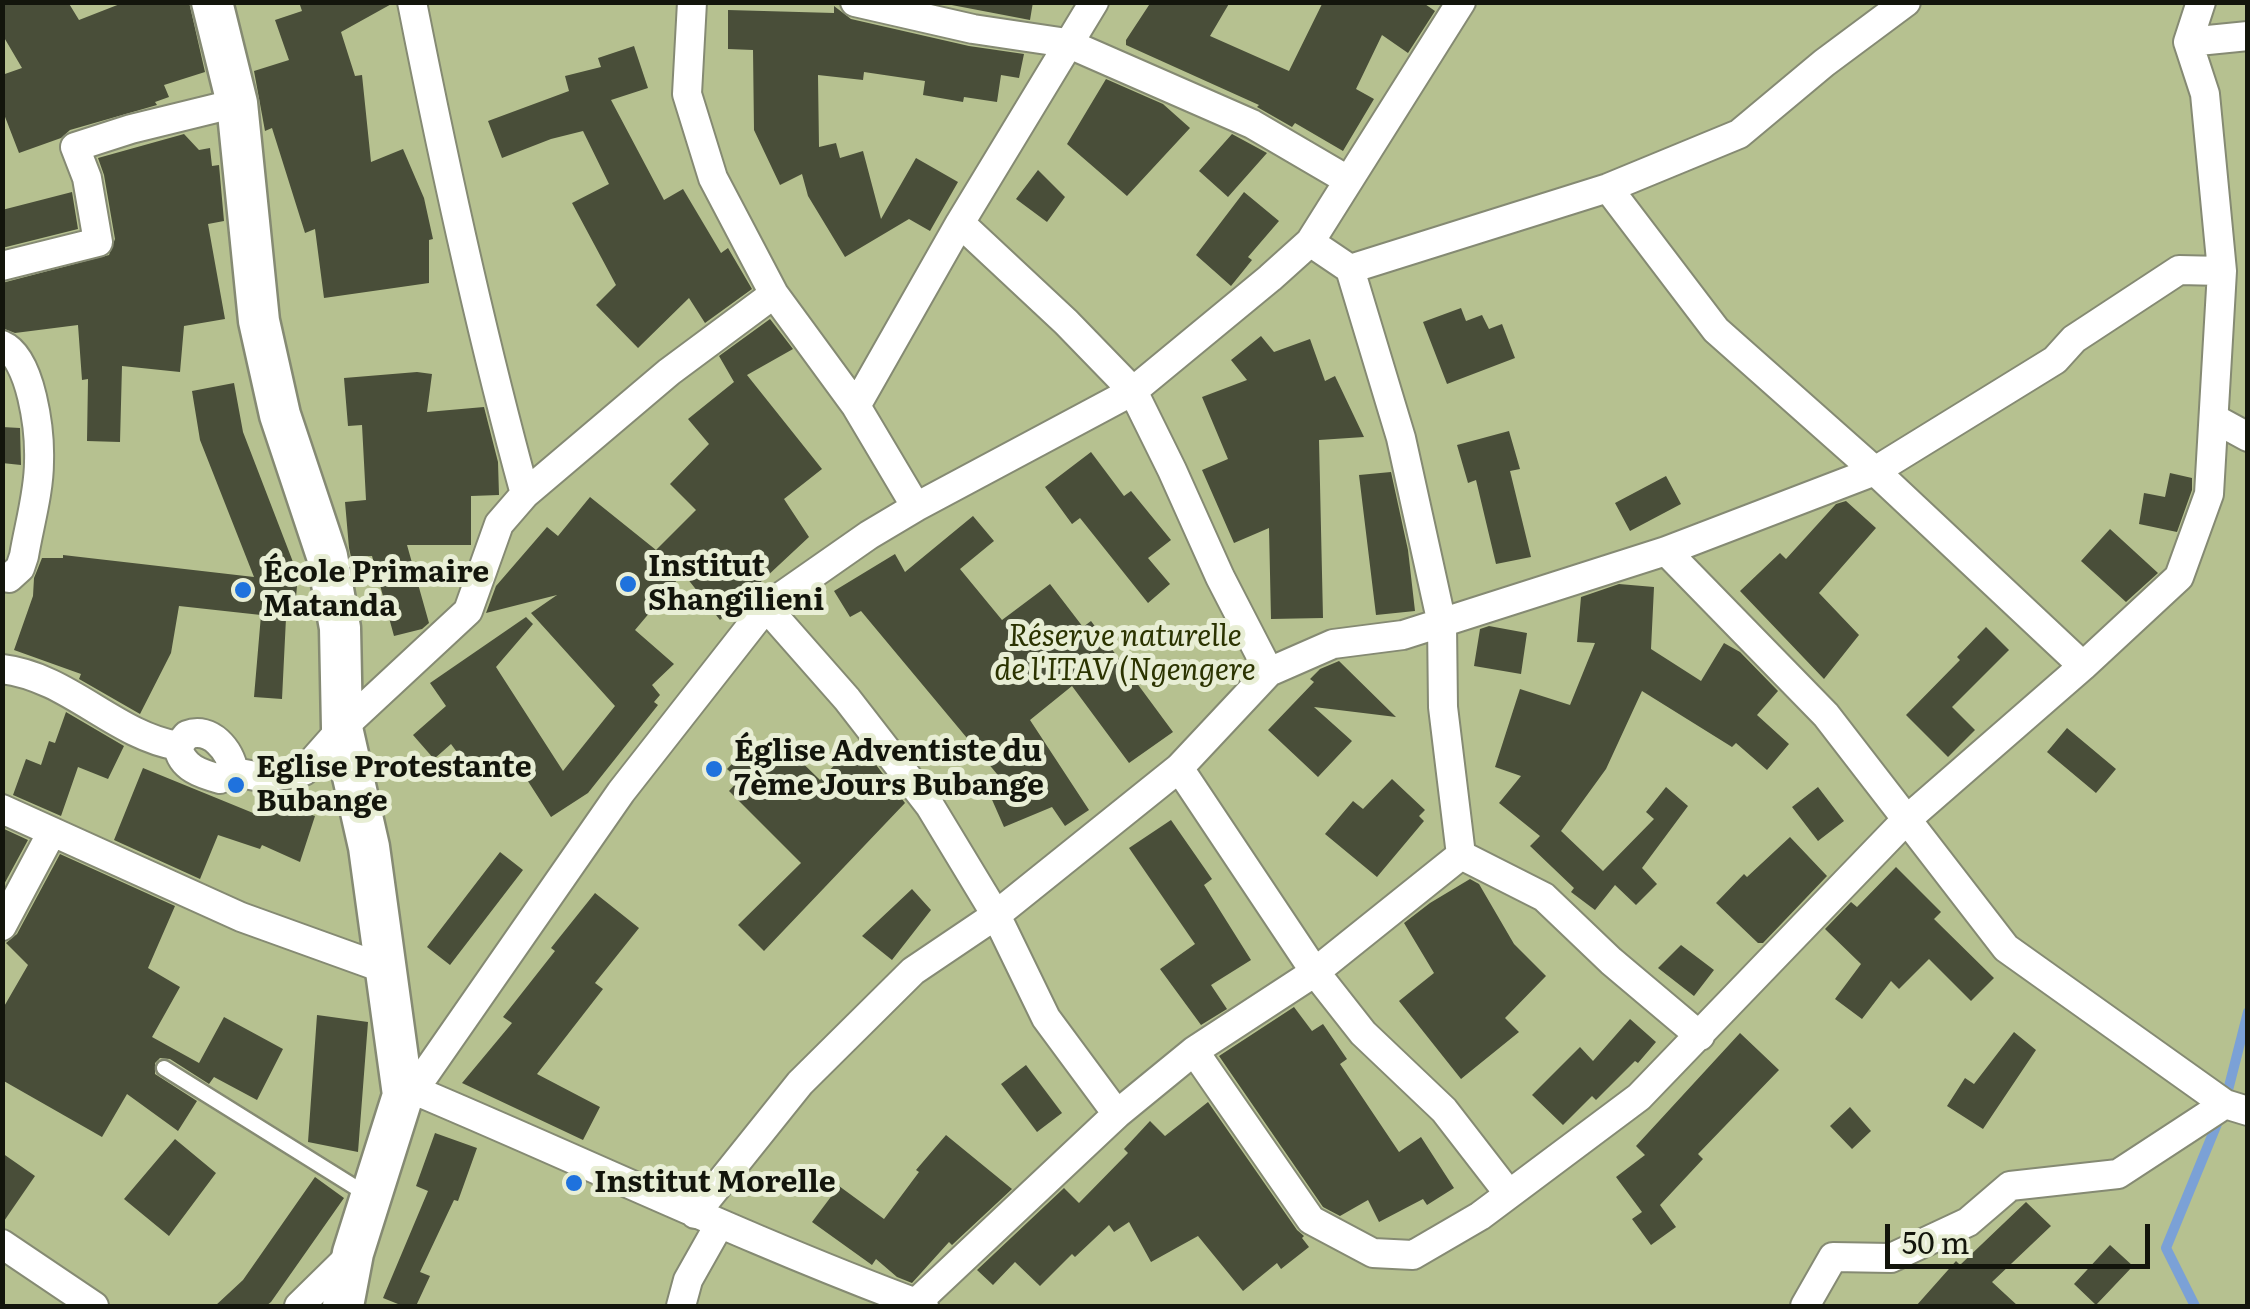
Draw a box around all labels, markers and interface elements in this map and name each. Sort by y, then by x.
place label: Institut Shangilieni [648,549,824,620]
place label: École Primaire Matanda [263,555,489,626]
marker: Institut Shangilieni [617,573,639,595]
marker: École Primaire Matanda [232,579,254,601]
park label: Réserve naturelle de l'ITAV (Ngengere [994,619,1256,690]
place label: Église Adventiste du 7ème Jours Bubange [734,734,1044,804]
place label: Eglise Protestante Bubange [256,750,532,820]
marker: Église Adventiste du 7ème Jours Bubange [703,758,725,780]
marker: Eglise Protestante Bubange [225,774,247,796]
place label: Institut Morelle [594,1165,836,1201]
marker: Institut Morelle [563,1172,585,1194]
scale bar [1890,1204,2155,1266]
text: 50 m [1902,1219,1970,1263]

